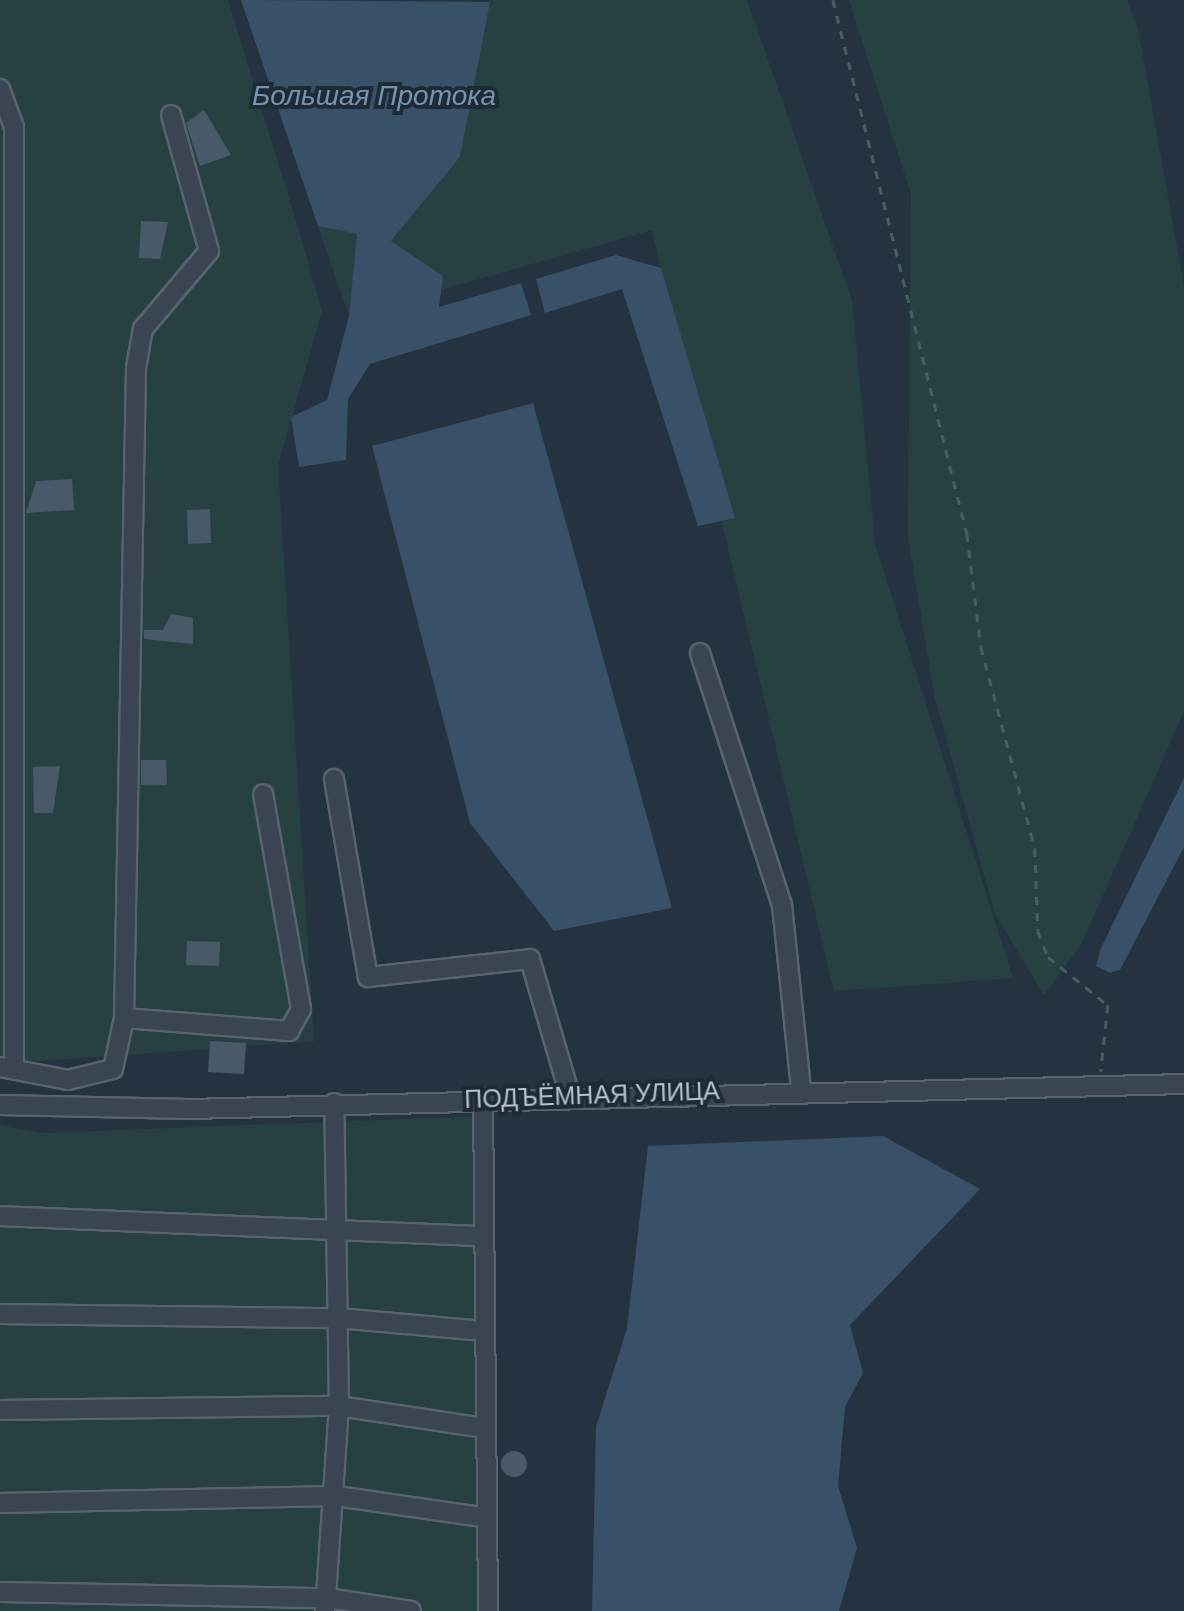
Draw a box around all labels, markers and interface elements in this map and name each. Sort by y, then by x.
water label: Большая Протока [252,79,496,113]
street label: ПОДЪЁМНАЯ УЛИЦА [464,1076,720,1114]

